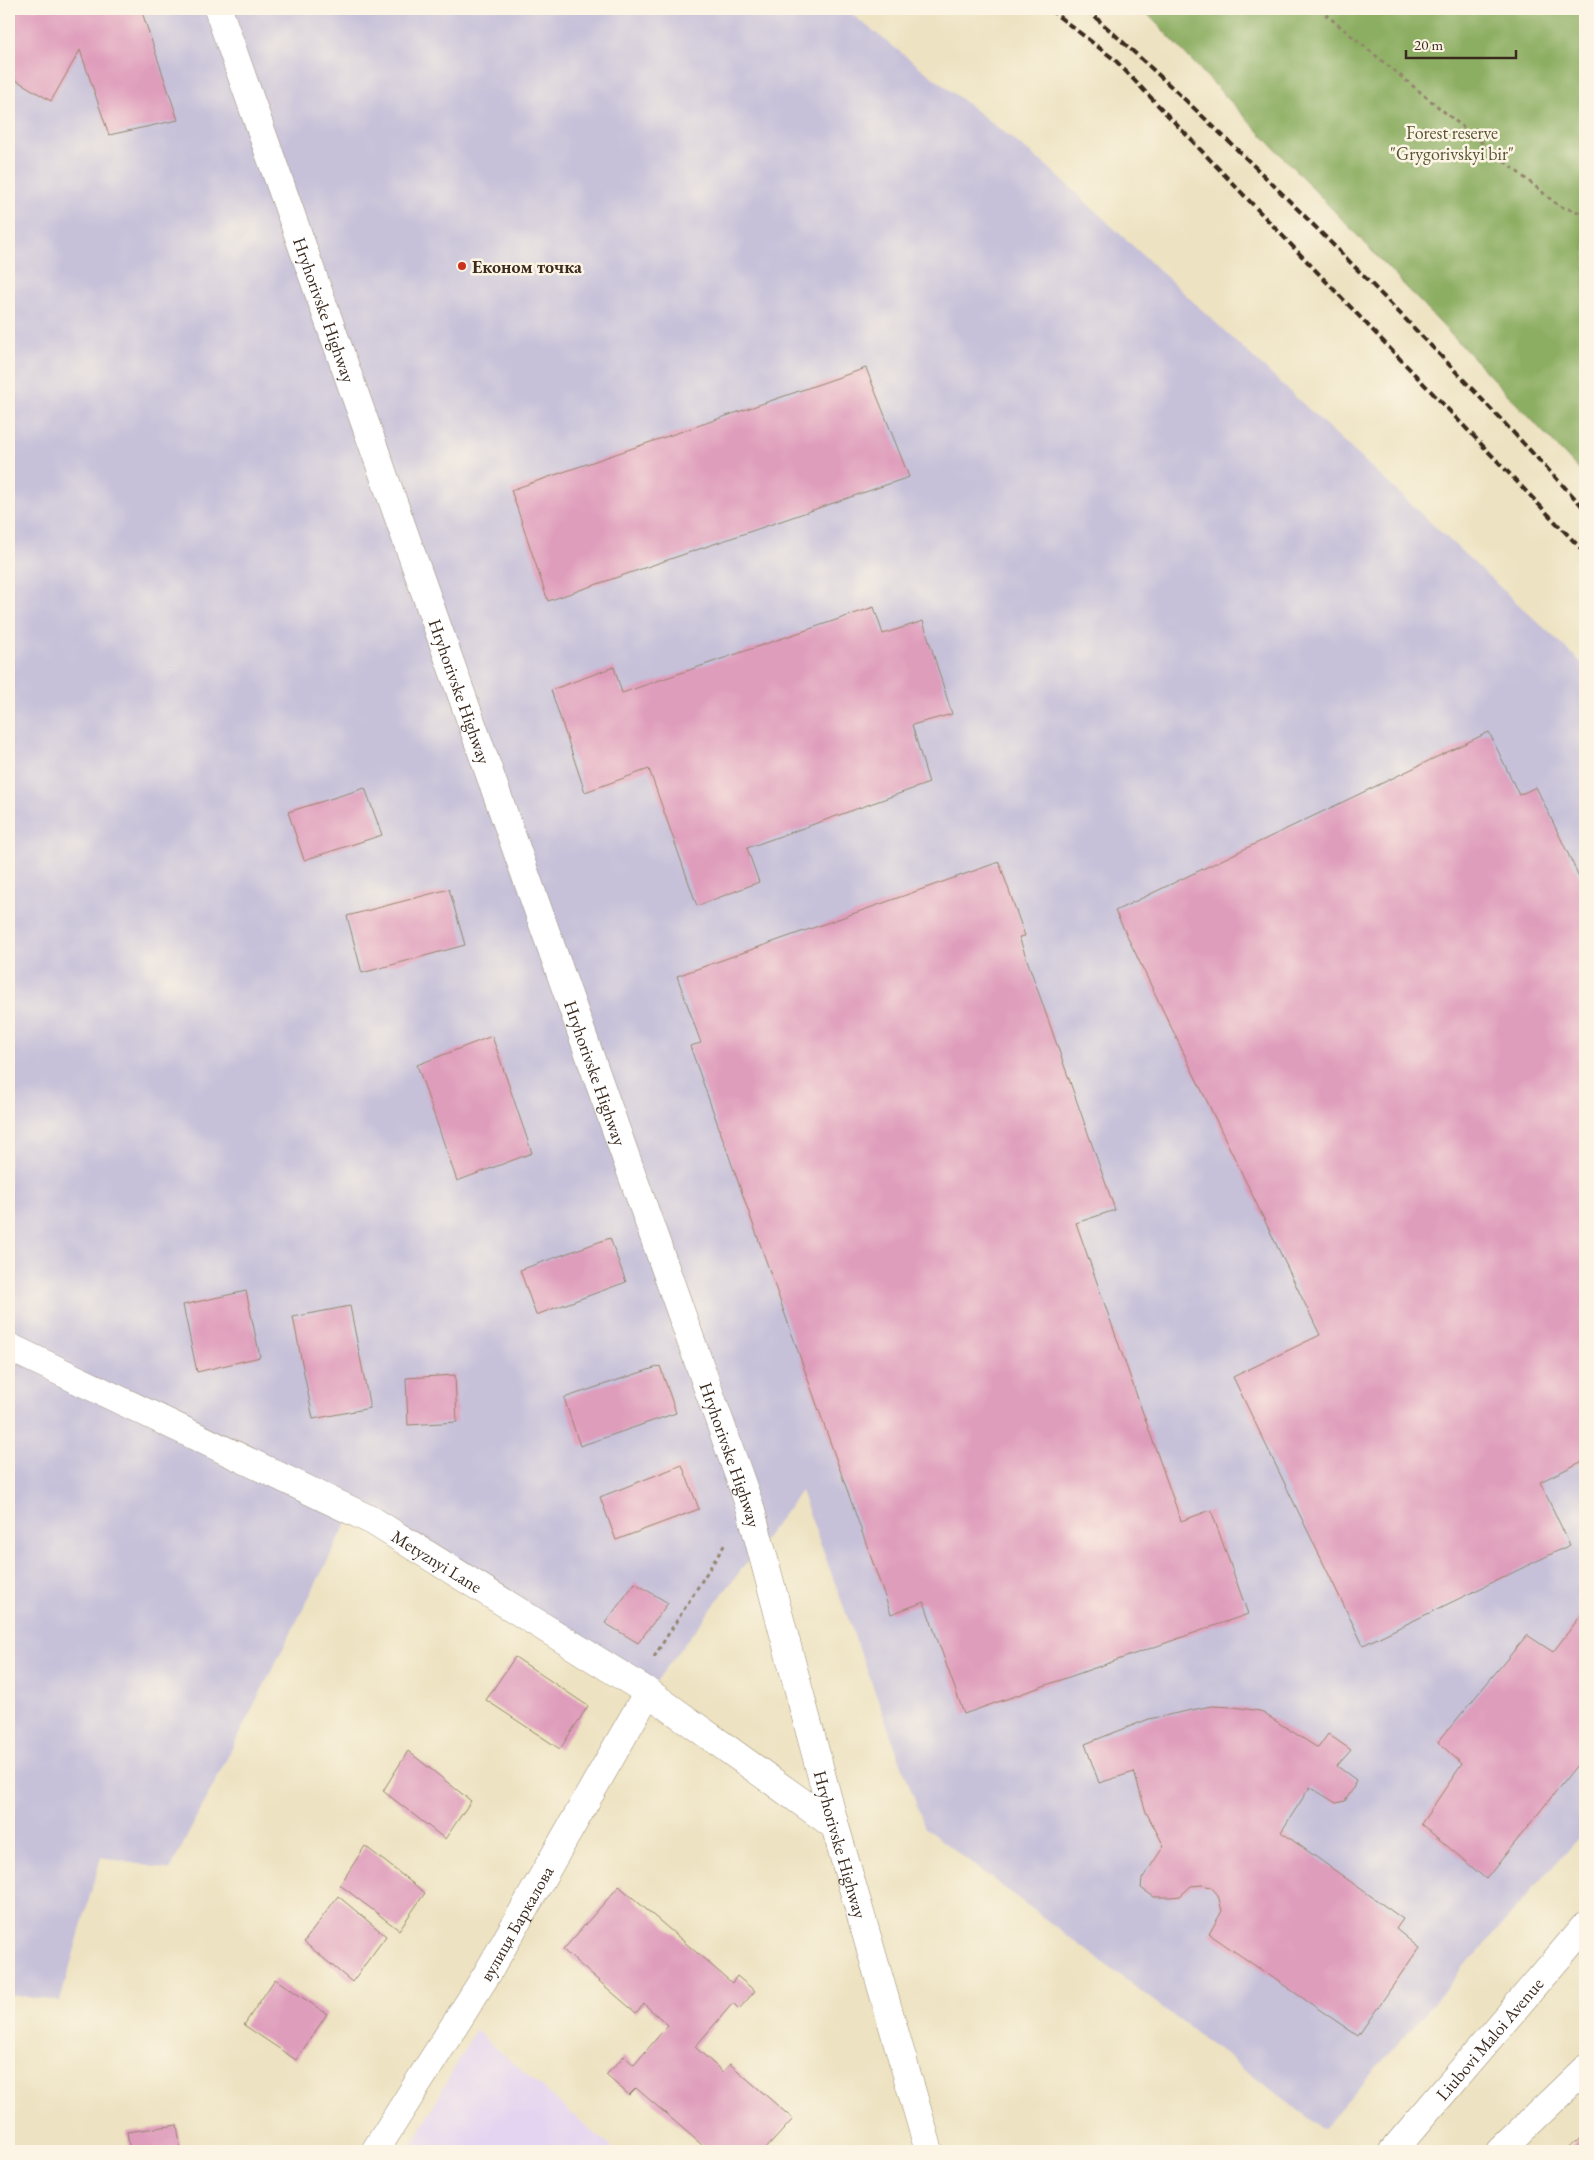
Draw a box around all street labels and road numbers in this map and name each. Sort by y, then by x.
street label: Hryhorivske Highway [288,234,361,385]
street label: Hryhorivske Highway [424,615,497,767]
street label: Hryhorivske Highway [559,997,632,1149]
street label: Hryhorivske Highway [695,1379,766,1530]
street label: Metyznyi Lane [388,1524,487,1598]
street label: Hryhorivske Highway [809,1768,873,1921]
street label: вулиця Баркалова [474,1861,558,1985]
street label: Liubovi Maloi Avenue [1430,1972,1548,2105]

